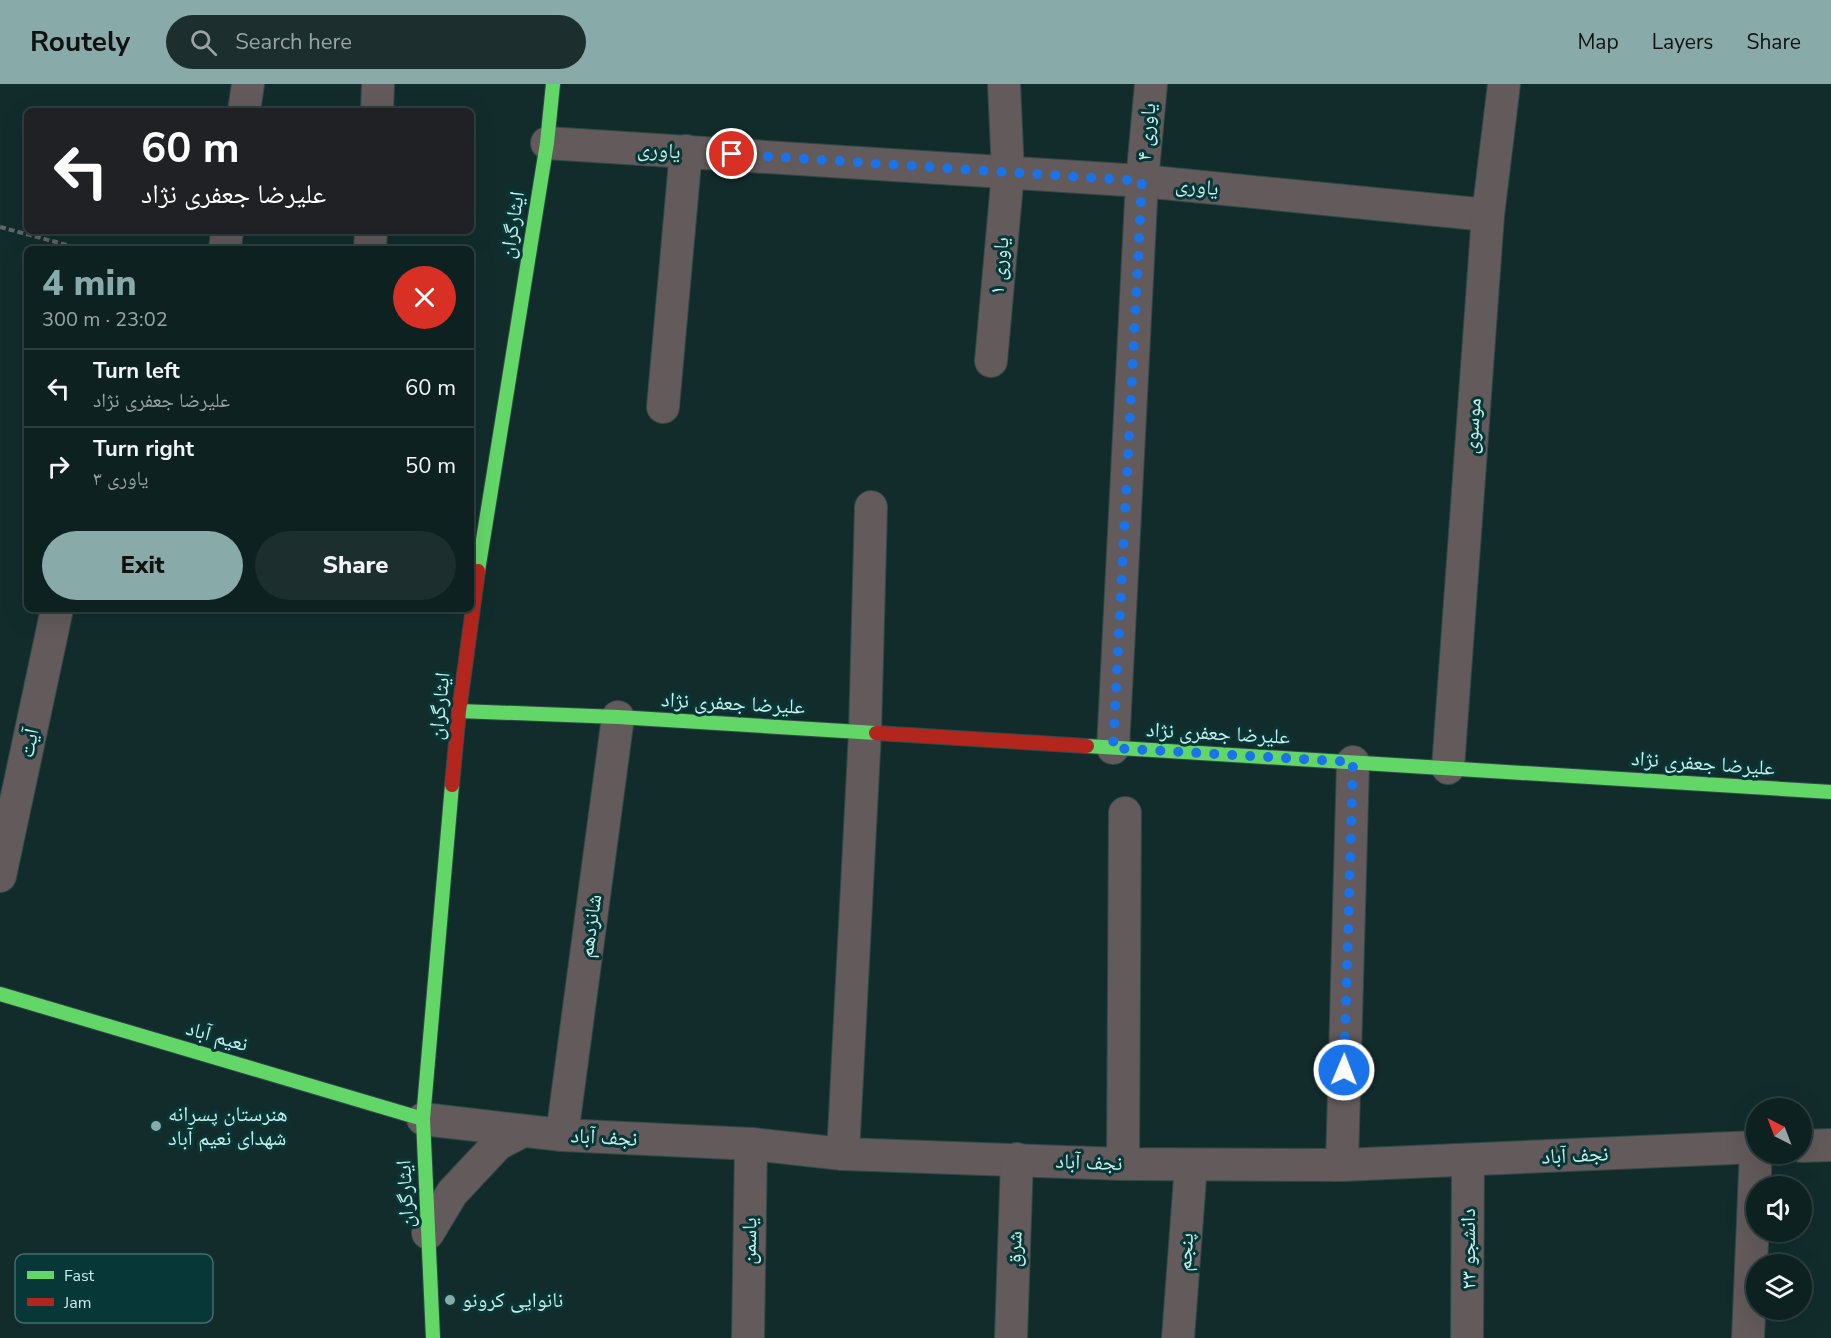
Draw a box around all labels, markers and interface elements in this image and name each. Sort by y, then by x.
search box [166,15,586,69]
text: Routely [30,23,130,61]
icon: search [187,26,220,59]
text: Search here [235,27,352,57]
text: Map [1577,28,1619,56]
text: Layers [1652,28,1713,56]
text: Share [1746,28,1801,56]
street label: یاوری ۴ [1130,102,1162,162]
text: 60 m [141,120,240,177]
pin [706,128,757,179]
icon: left [42,132,120,210]
street label: یاوری [636,135,682,165]
icon: arrive [715,137,748,170]
street label: یاوری [1174,170,1220,202]
text: علیرضا جعفری نژاد [141,176,326,213]
street label: ایثارگران [493,189,531,261]
street label: یاوری ۱ [983,236,1015,296]
text: 4 min [42,259,137,308]
button: close [393,266,456,329]
text: 300 m · 23:02 [42,306,168,333]
text: Turn left [93,356,180,386]
icon: left [42,372,75,405]
text: 60 m [405,373,456,403]
text: علیرضا جعفری نژاد [93,387,230,414]
street label: موسوی [1456,397,1488,455]
text: Turn right [93,434,194,464]
icon: right [42,450,75,483]
text: 50 m [405,451,456,481]
text: یاوری ۳ [93,465,148,492]
button: Exit [42,531,243,600]
button: Share [255,531,456,600]
street label: ایثارگران [422,671,456,741]
street label: علیرضا جعفری نژاد [660,685,806,721]
street label: علیرضا جعفری نژاد [1145,715,1291,751]
street label: آیت [12,725,46,760]
street label: علیرضا جعفری نژاد [1630,744,1776,782]
street label: شانزدهم [572,892,608,960]
street label: نعیم آباد [183,1014,251,1058]
position arrow [1312,1038,1376,1102]
north arrow [1746,1098,1812,1164]
map controls [1746,1098,1812,1320]
place label: هنرستان پسرانه شهدای نعیم آباد [168,1100,288,1152]
marker: هنرستان پسرانه شهدای نعیم آباد [149,1119,163,1133]
street label: نجف آباد [570,1121,638,1153]
street label: نجف آباد [1541,1139,1609,1171]
street label: نجف آباد [1055,1147,1123,1177]
street label: ایثارگران [389,1159,421,1229]
button: sound [1746,1176,1812,1242]
street label: دانشجو ۲۳ [1454,1208,1482,1290]
street label: یاسمن [735,1217,763,1265]
street label: شرق [999,1231,1029,1267]
street label: پنجم [1170,1232,1200,1272]
legend [15,1254,213,1323]
button: layers [1746,1254,1812,1320]
text: Fast [64,1265,95,1287]
place label: نانوایی کرونو [462,1286,563,1314]
text: Jam [63,1292,91,1314]
marker: نانوایی کرونو [443,1293,457,1307]

